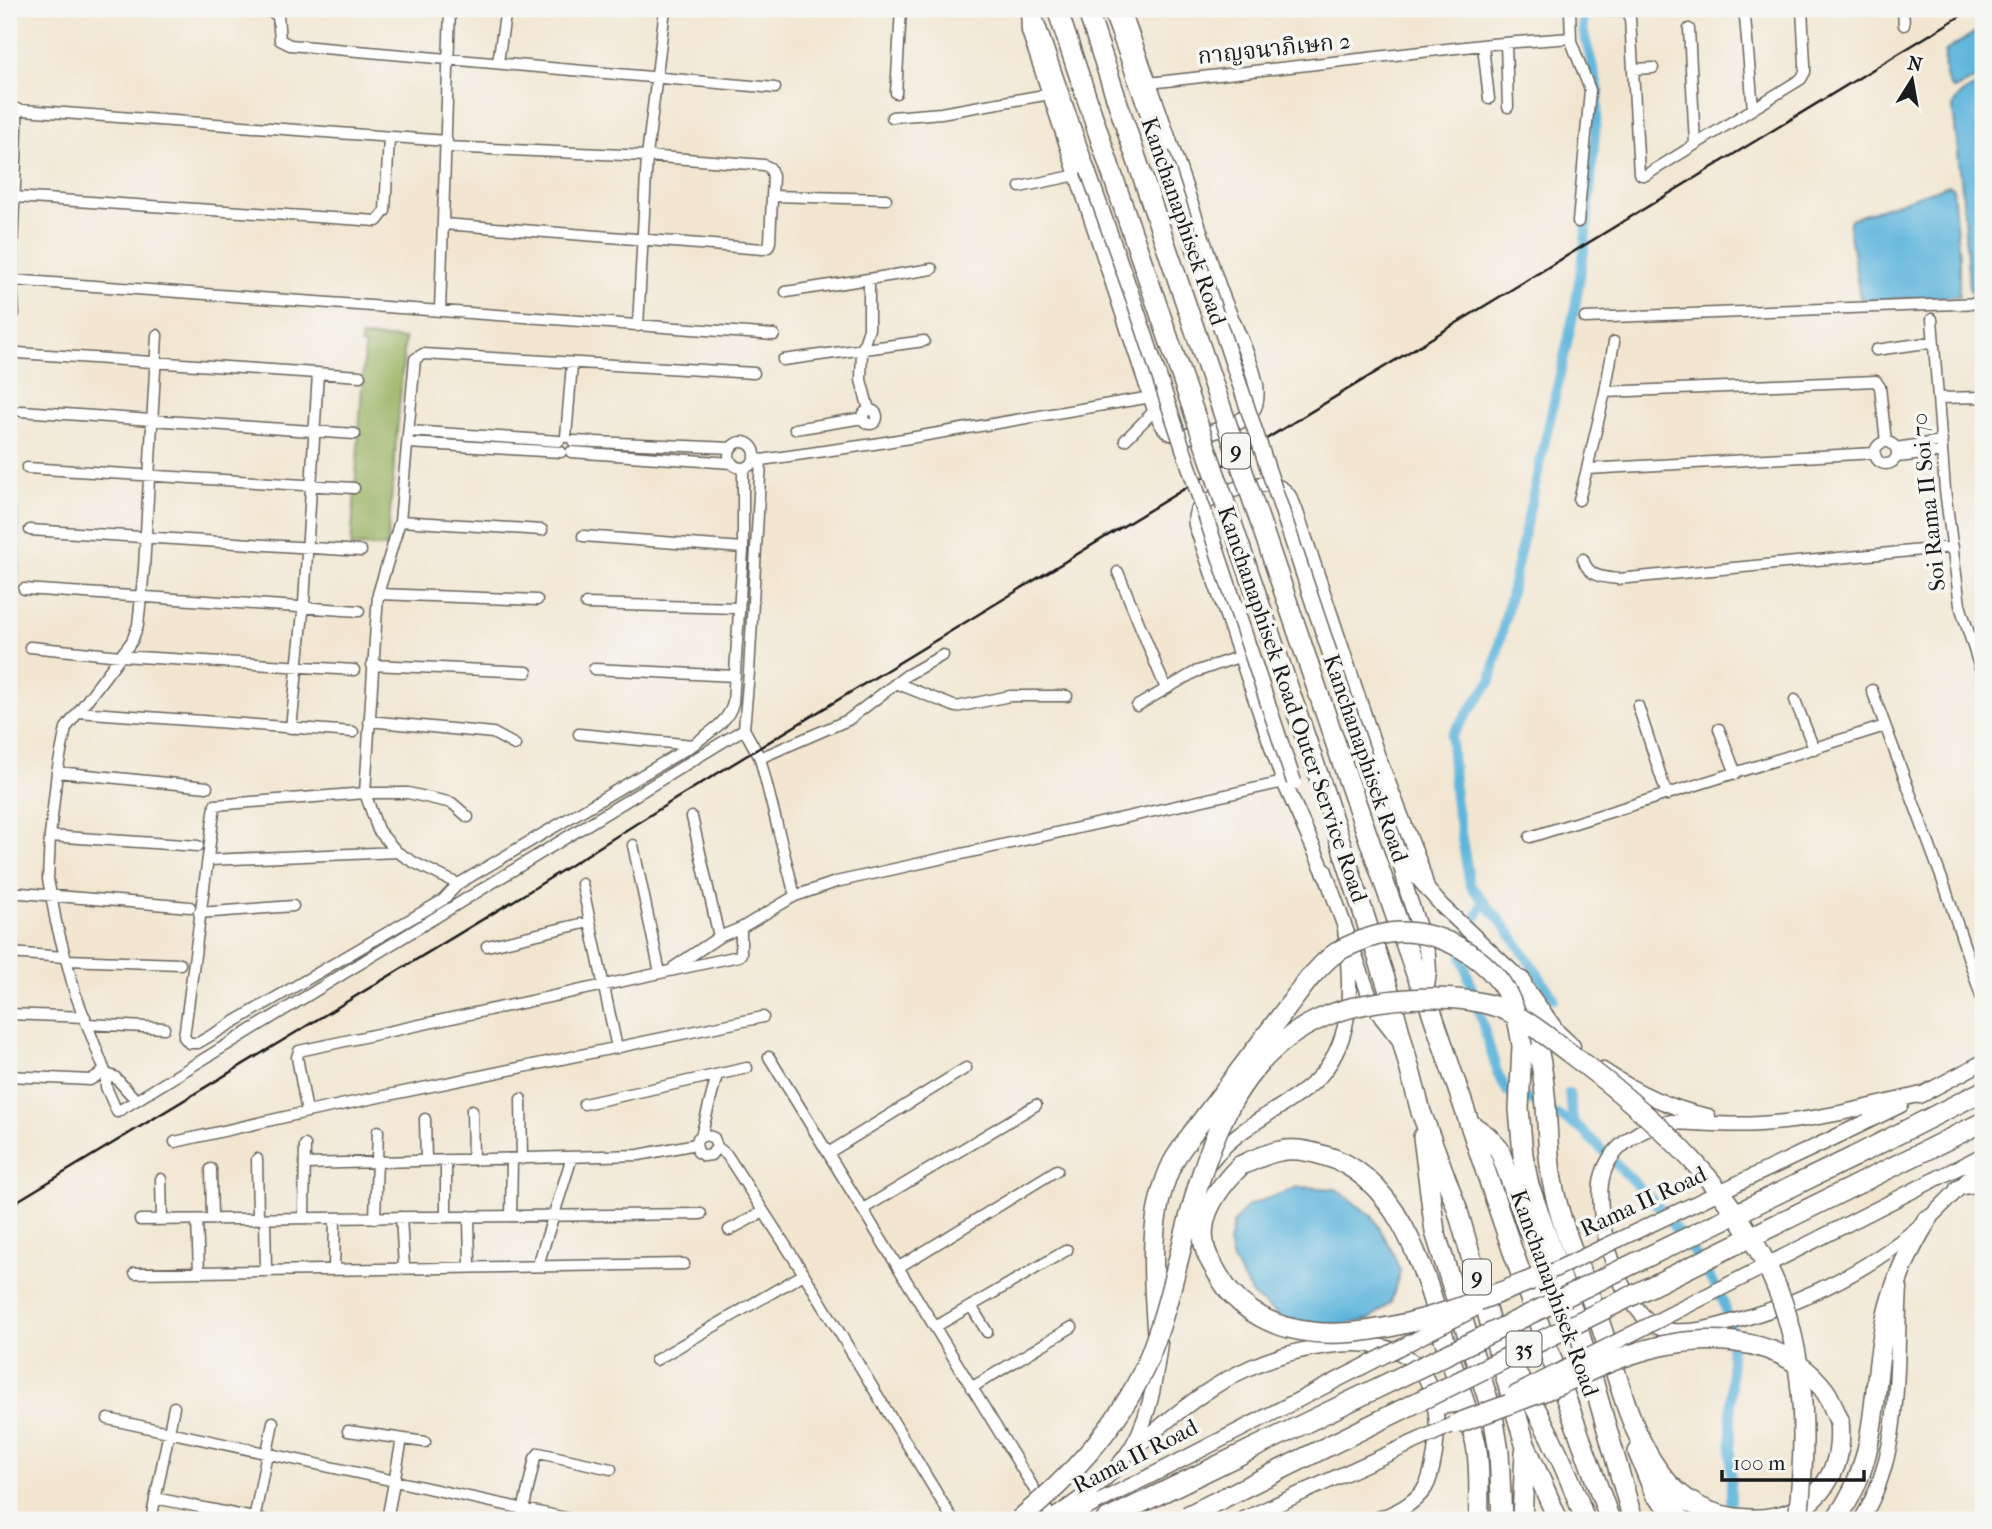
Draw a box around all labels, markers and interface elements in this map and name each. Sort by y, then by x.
street label: กาญจนาภิเษก 2 [1196,27,1352,70]
north arrow [1876,46,1946,116]
text: N [1906,52,1925,77]
street label: Kanchanaphisek Road [1135,114,1232,329]
street label: Soi Rama II Soi 70 [1906,411,1951,592]
road number: 9 [1222,434,1250,468]
street label: Kanchanaphisek Road Outer Service Road [1212,502,1374,906]
street label: Kanchanaphisek Road [1317,650,1415,866]
street label: Rama II Road [1576,1160,1711,1243]
street label: Kanchanaphisek Road [1505,1186,1605,1401]
road number: 9 [1463,1260,1491,1294]
road number: 35 [1506,1332,1542,1366]
street label: Rama II Road [1068,1413,1203,1499]
scale bar [1722,1438,1864,1482]
text: 100 m [1733,1451,1786,1475]

